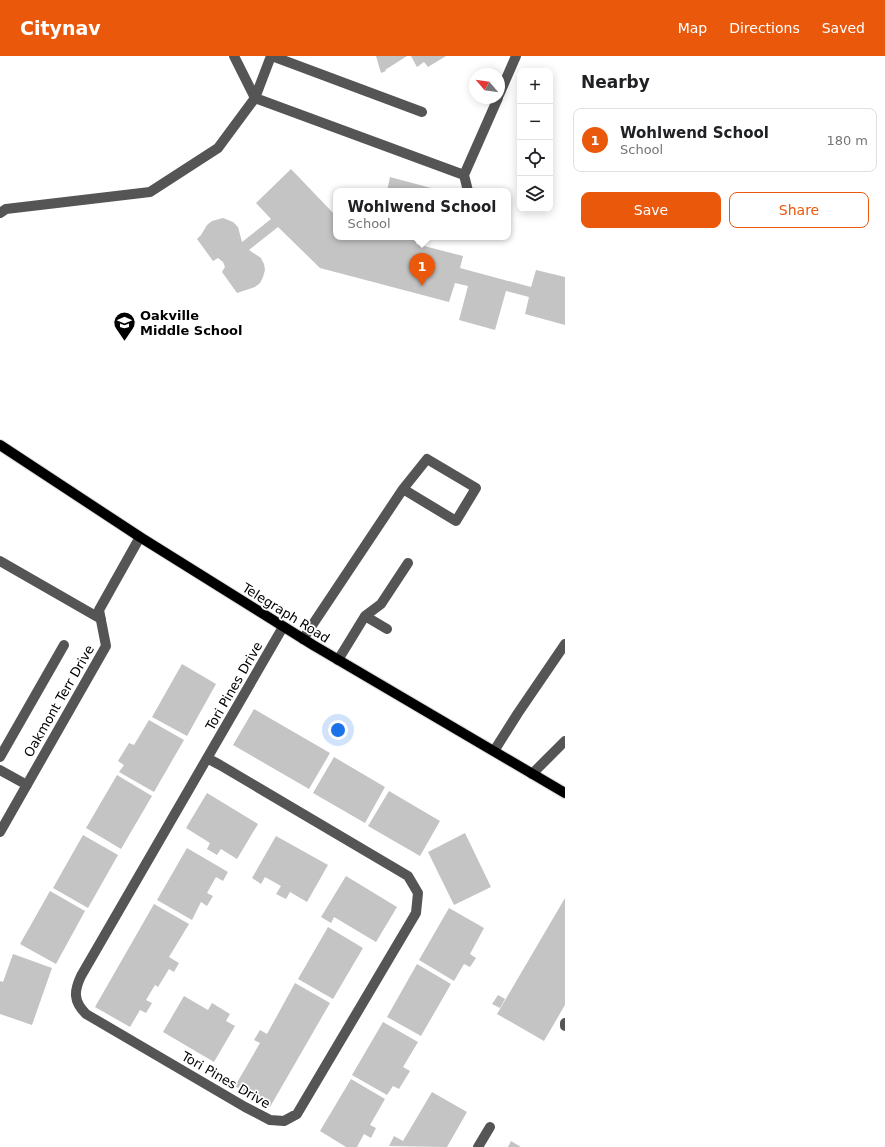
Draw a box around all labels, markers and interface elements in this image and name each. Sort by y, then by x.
text: Citynav [20,17,101,39]
text: Map [678,20,707,36]
text: Directions [729,20,800,36]
text: Saved [822,20,865,36]
north arrow [469,68,505,104]
map controls [517,68,553,212]
button: + [517,68,553,104]
text: Nearby [581,72,650,92]
button: − [517,104,553,140]
text: Wohlwend School [620,124,769,142]
text: 1 [590,133,600,148]
text: 180 m [826,133,868,148]
button: locate [517,140,553,176]
text: School [620,142,663,157]
button: layers [517,176,553,212]
popup [333,188,511,240]
button: Save [581,192,721,228]
button: Share [729,192,869,228]
text: Wohlwend School [348,198,496,216]
text: School [348,216,391,231]
pin: 1 [409,253,435,286]
place label: Oakville Middle School [140,308,242,338]
school or university icon: Oakville Middle School [111,309,137,342]
street label: Telegraph Road [239,580,332,646]
street label: Tori Pines Drive [202,639,265,734]
street label: Oakmont Terr Drive [21,642,97,760]
your location [328,720,348,740]
street label: Tori Pines Drive [178,1048,273,1111]

